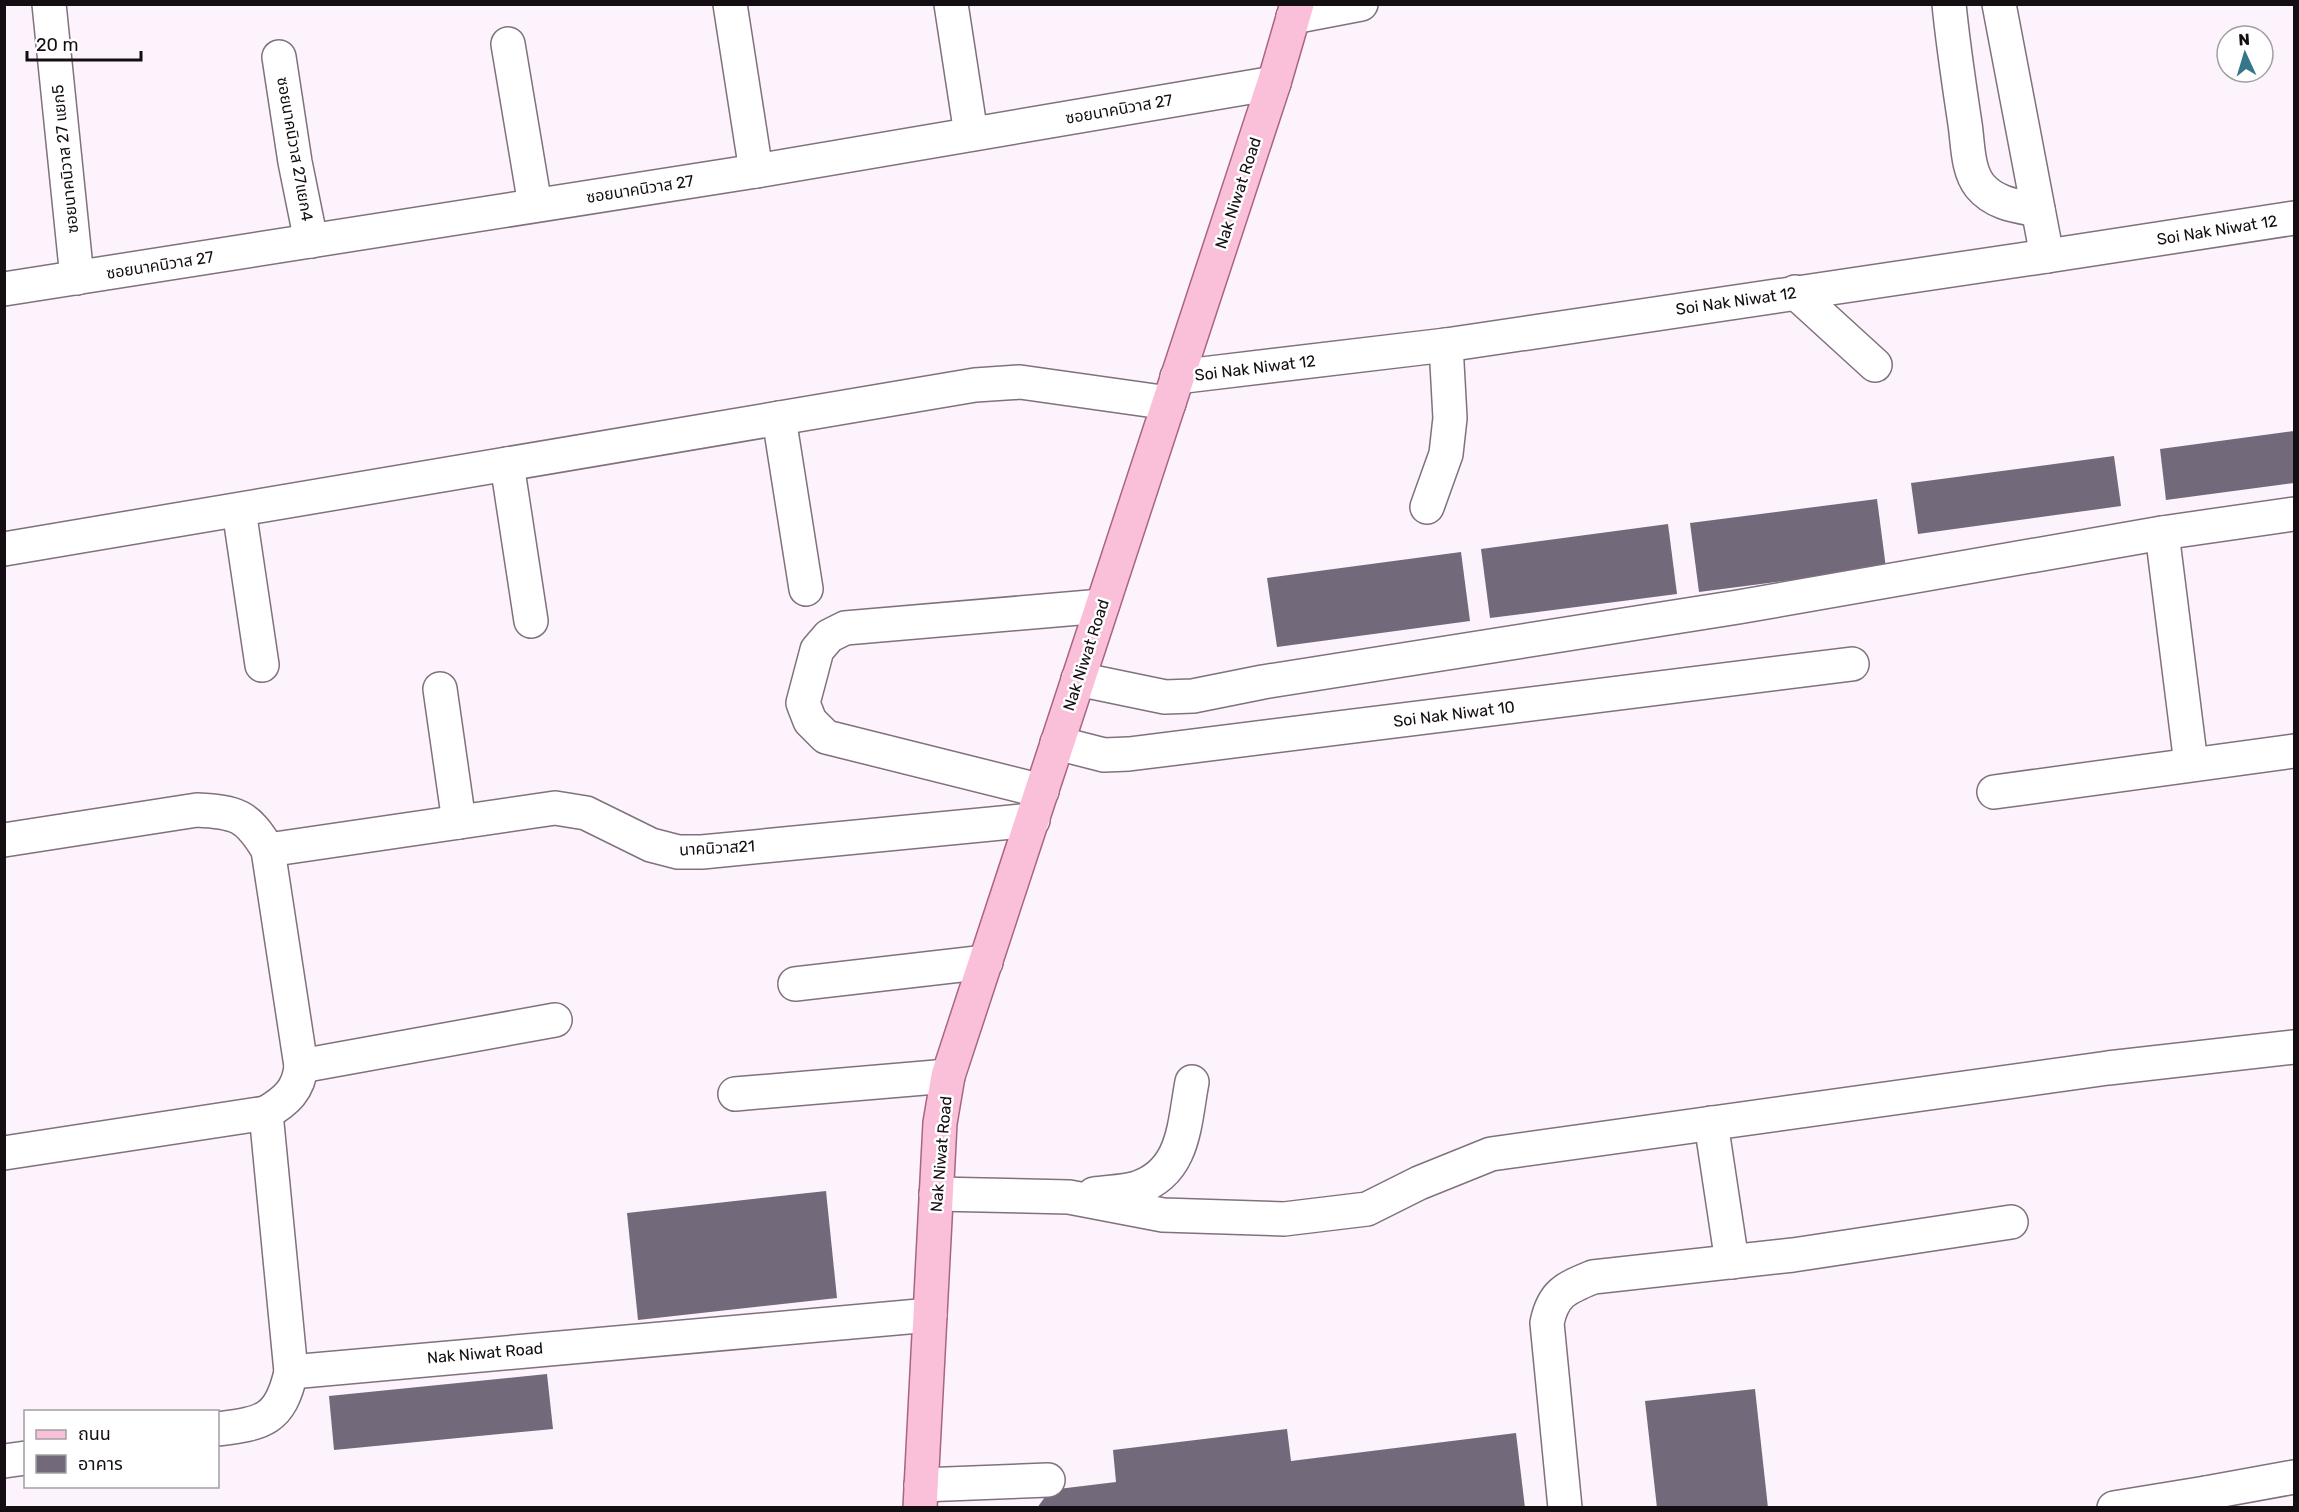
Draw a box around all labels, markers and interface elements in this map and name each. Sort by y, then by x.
scale bar [27,24,141,62]
north arrow [2215,24,2275,84]
text: N [2238,30,2250,49]
text: 20 m [36,34,78,56]
street label: ซอยนาคนิวาส 27แยก4 [273,75,317,223]
street label: ซอยนาคนิวาส 27 แยก5 [48,84,82,234]
street label: ซอยนาคนิวาส 27 [1064,90,1174,128]
street label: Nak Niwat Road [1211,135,1265,251]
street label: ซอยนาคนิวาส 27 [585,171,695,207]
street label: Soi Nak Niwat 12 [2155,211,2279,249]
street label: ซอยนาคนิวาส 27 [105,247,215,283]
street label: Soi Nak Niwat 12 [1674,283,1798,319]
street label: Soi Nak Niwat 12 [1193,351,1317,385]
street label: Nak Niwat Road [1059,597,1113,713]
street label: Soi Nak Niwat 10 [1392,697,1516,731]
street label: นาคนิวาส21 [679,837,755,859]
street label: Nak Niwat Road [926,1095,956,1213]
street label: Nak Niwat Road [426,1338,544,1368]
legend [24,1410,219,1488]
text: ถนน [78,1423,111,1445]
text: อาคาร [78,1453,123,1475]

